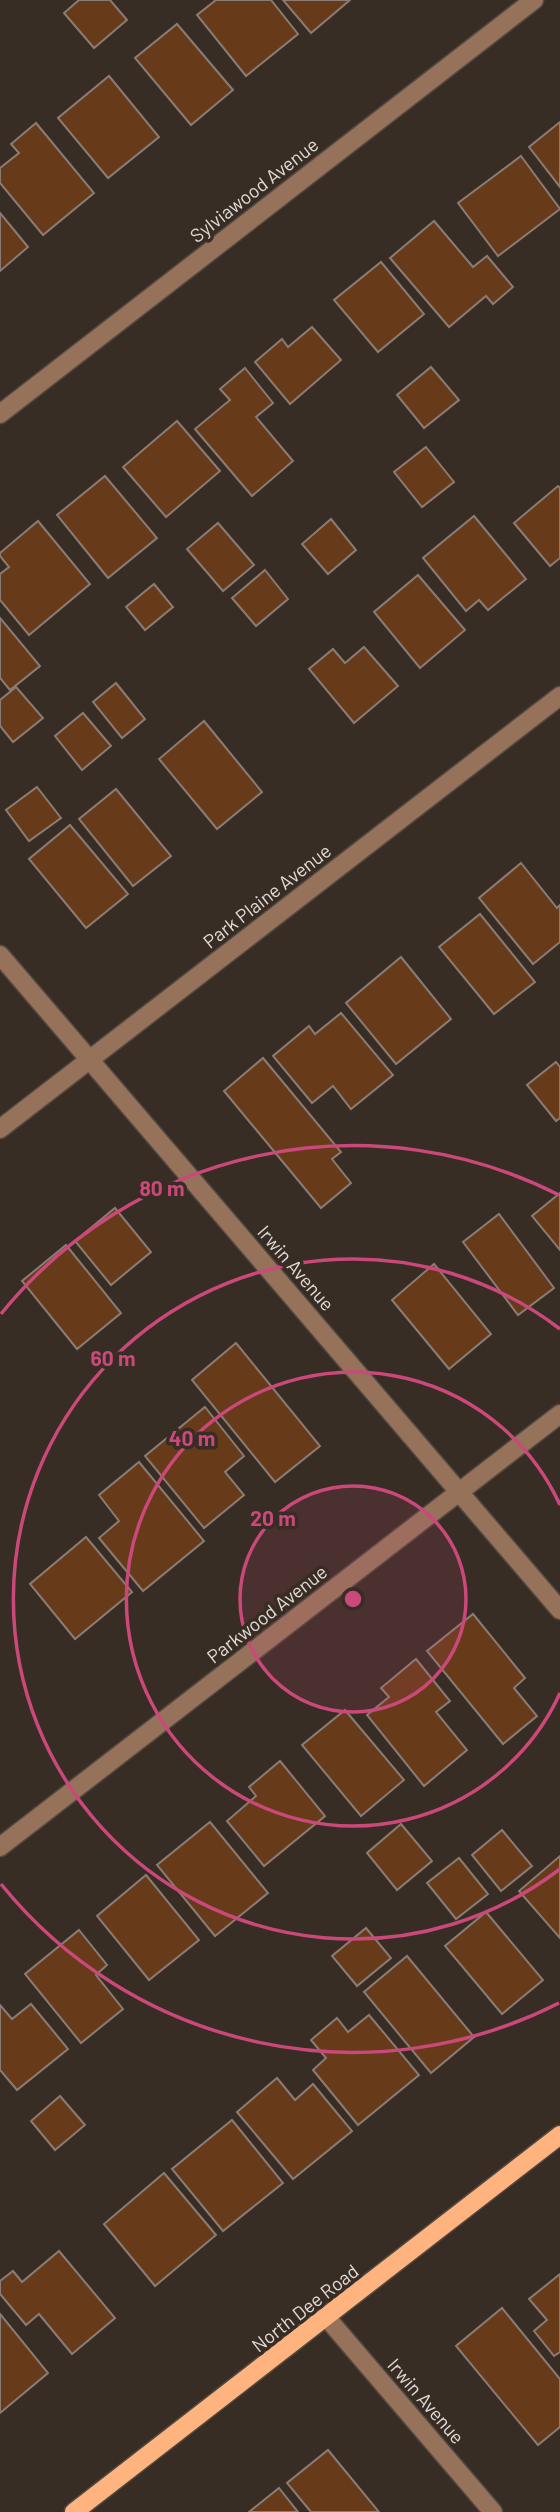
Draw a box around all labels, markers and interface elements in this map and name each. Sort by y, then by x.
street label: Sylviawood Avenue [185,132,322,247]
street label: Park Plaine Avenue [198,839,335,953]
text: 80 m [139,1175,185,1200]
street label: Irwin Avenue [253,1220,340,1315]
text: 60 m [91,1345,135,1370]
text: 40 m [169,1425,215,1450]
text: 20 m [250,1505,296,1530]
street label: Parkwood Avenue [202,1560,331,1668]
centre of rings [341,1587,365,1611]
street label: North Dee Road [247,2259,363,2356]
street label: Irwin Avenue [383,2353,470,2448]

